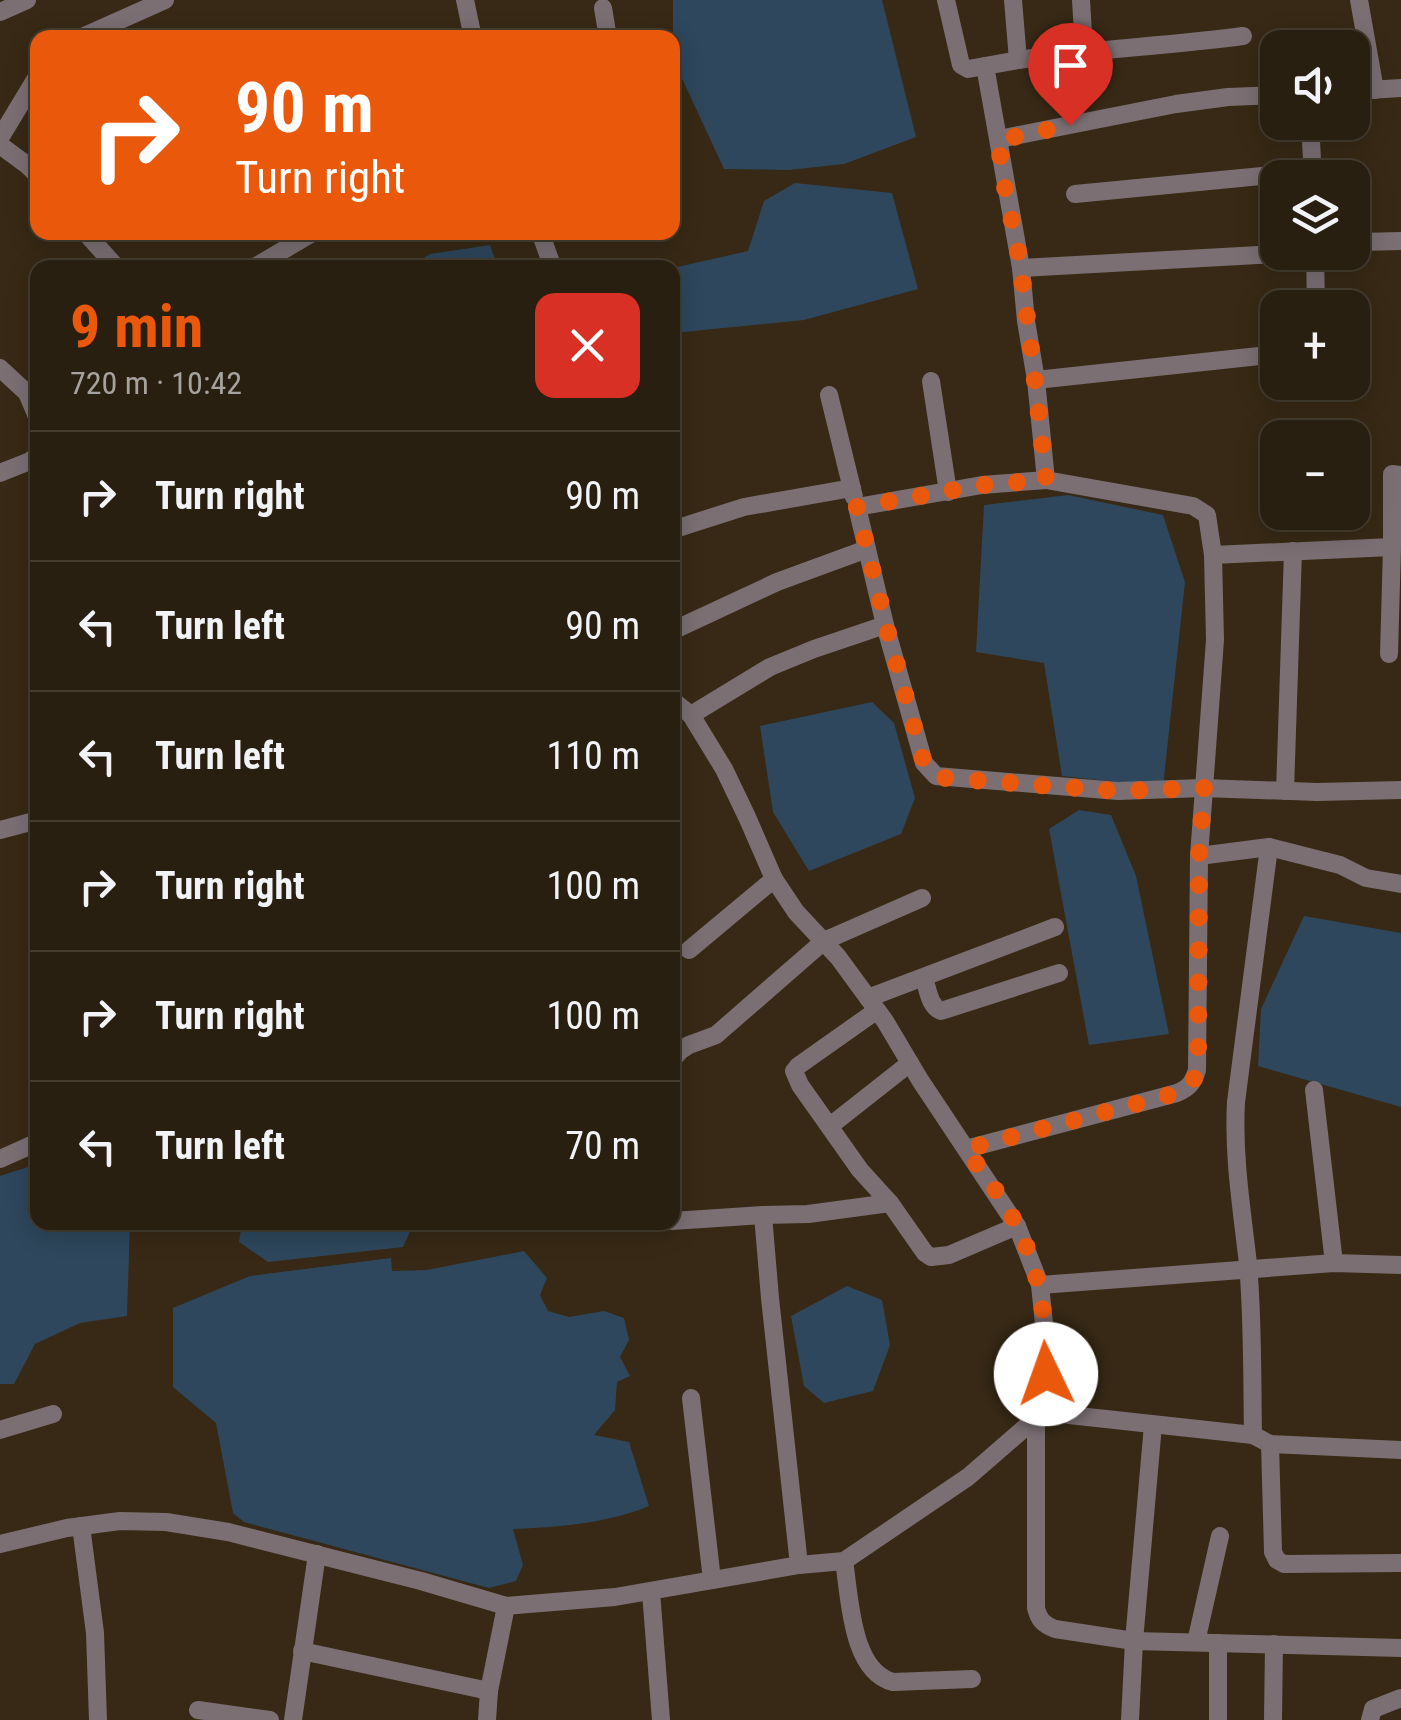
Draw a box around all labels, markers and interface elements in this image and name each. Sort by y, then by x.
pin [1028,23,1113,126]
map controls [1260,30,1370,530]
button: sound [1260,30,1370,140]
icon: arrive [1043,38,1098,93]
text: 90 m [235,67,374,149]
icon: right [70,70,200,200]
text: Turn right [235,151,405,204]
button: layers [1260,160,1370,270]
button: + [1260,290,1370,400]
text: 9 min [70,291,203,362]
button: close [535,293,640,398]
text: 720 m · 10:42 [70,364,242,402]
button: − [1260,420,1370,530]
icon: right [70,469,125,524]
text: Turn right [155,474,305,518]
text: 90 m [565,474,640,518]
icon: left [70,599,125,654]
text: Turn left [155,604,285,648]
text: 90 m [565,604,640,648]
icon: left [70,729,125,784]
text: Turn left [155,734,285,778]
text: 110 m [546,734,640,778]
icon: right [70,859,125,914]
text: Turn right [155,864,305,908]
text: 100 m [546,864,640,908]
icon: right [70,989,125,1044]
text: Turn right [155,994,305,1038]
text: 100 m [546,994,640,1038]
icon: left [70,1119,125,1174]
text: Turn left [155,1124,285,1168]
text: 70 m [565,1124,640,1168]
position arrow [994,1322,1098,1426]

